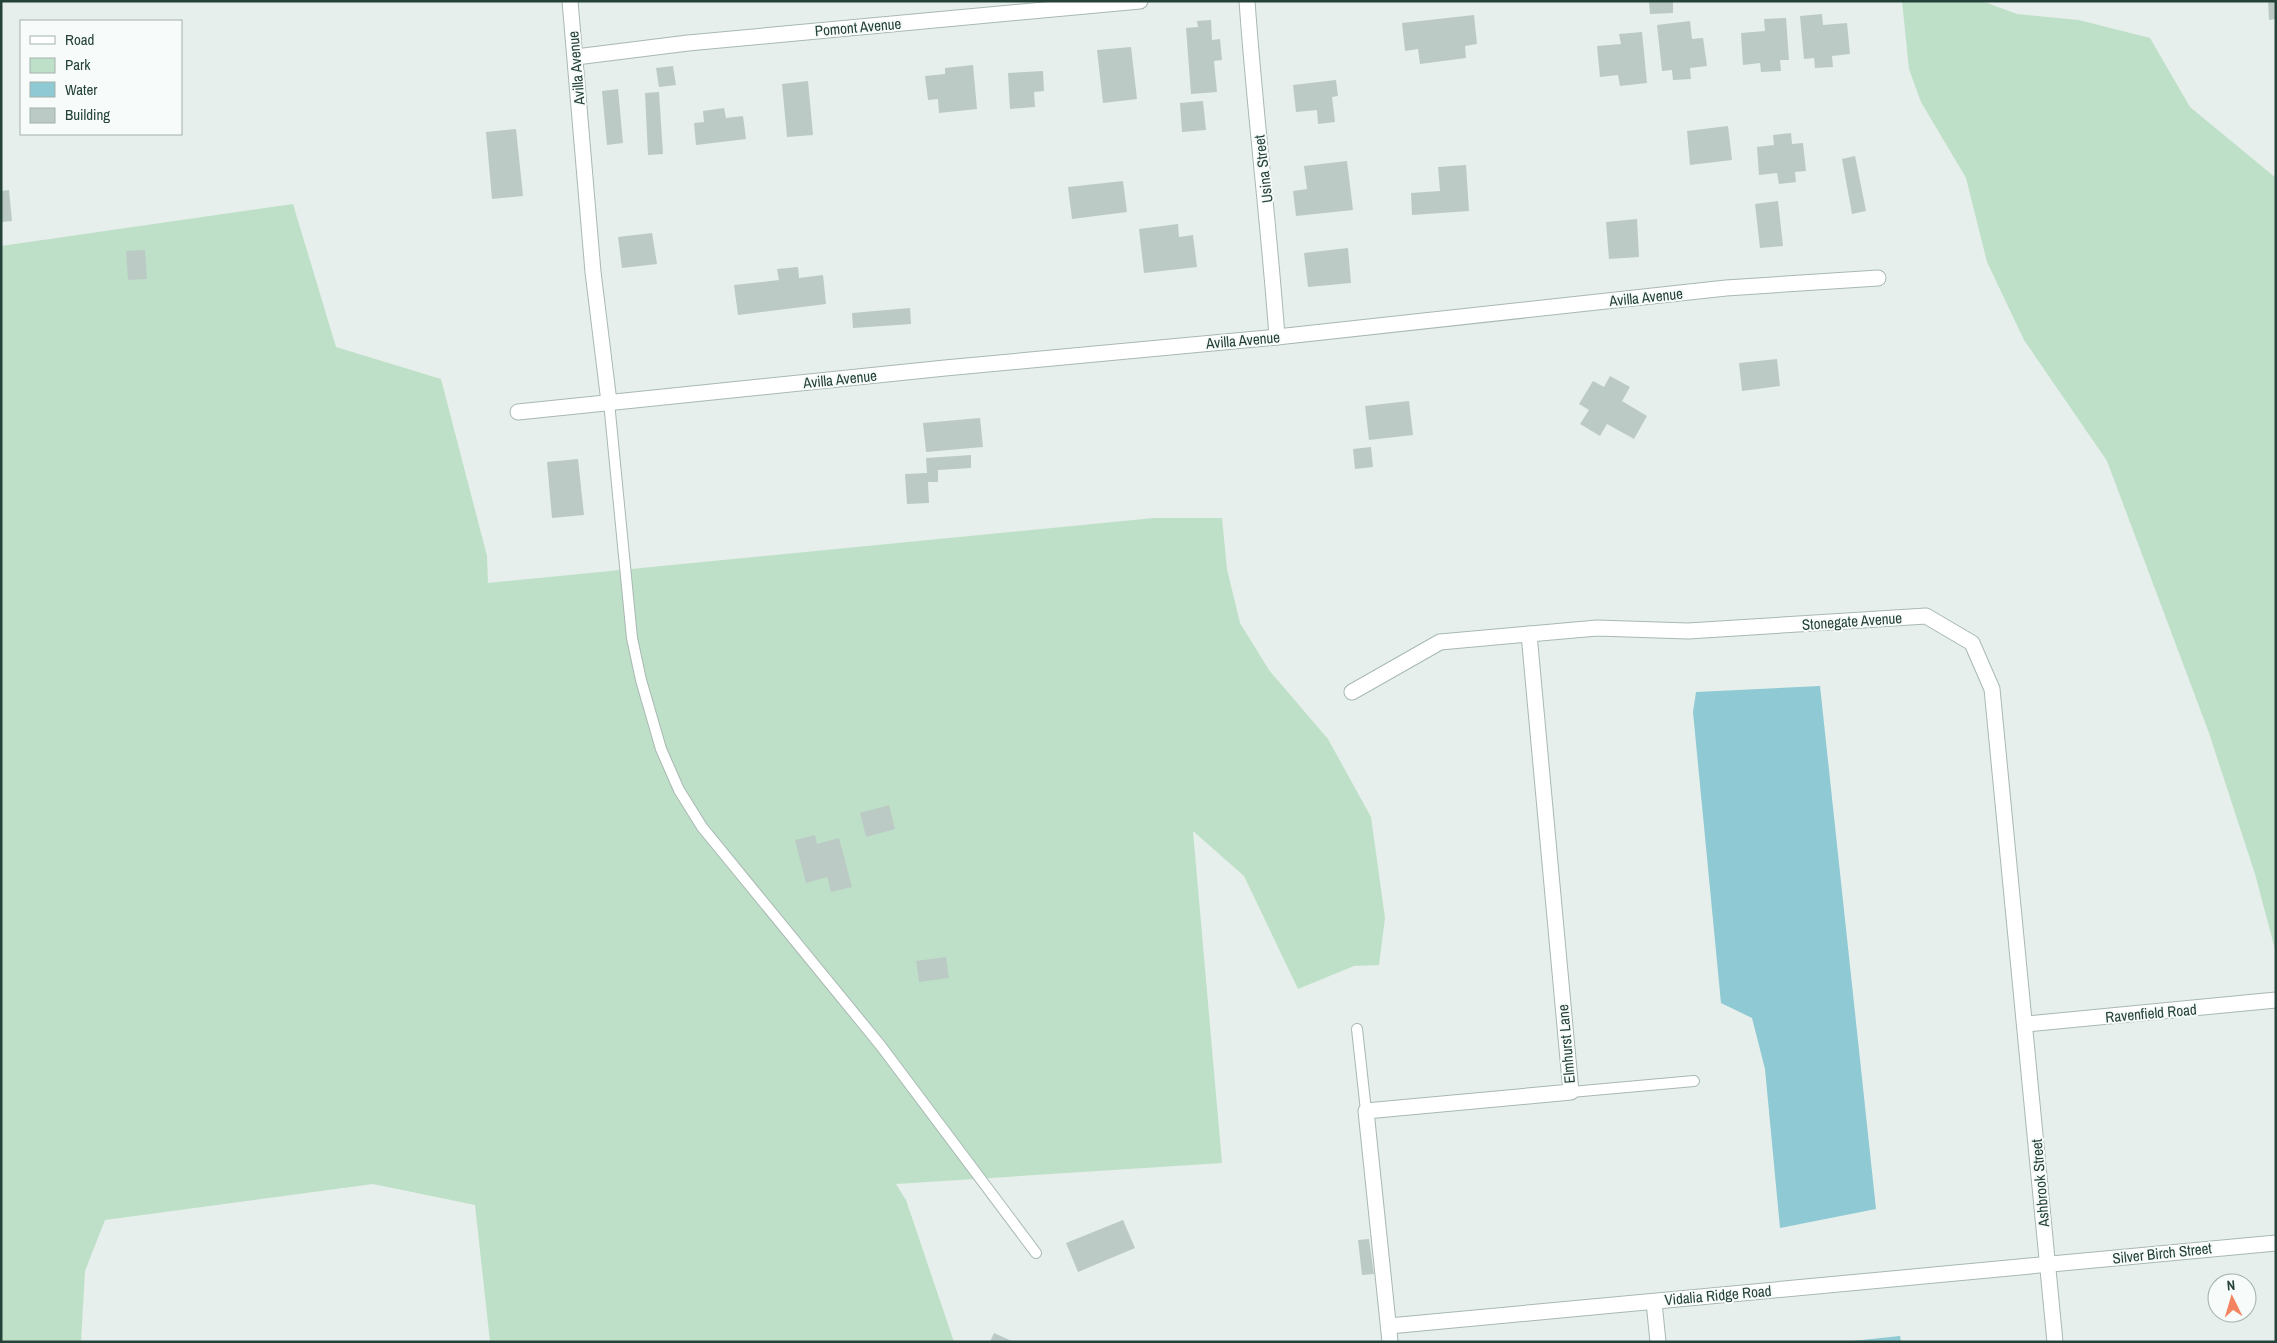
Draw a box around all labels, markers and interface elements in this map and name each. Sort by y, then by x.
street label: Pomont Avenue [814,13,902,41]
legend [20,20,182,135]
text: Road [65,29,94,50]
street label: Avilla Avenue [562,30,590,107]
text: Park [65,54,91,75]
text: Water [65,79,97,100]
text: Building [65,104,110,125]
street label: Usina Street [1248,133,1278,204]
street label: Avilla Avenue [1607,283,1684,311]
street label: Avilla Avenue [1204,326,1281,354]
street label: Avilla Avenue [801,365,878,393]
street label: Stonegate Avenue [1801,607,1903,635]
street label: Ravenfield Road [2104,999,2198,1027]
street label: Elmhurst Lane [1552,1003,1580,1084]
street label: Ashbrook Street [2026,1138,2054,1229]
street label: Silver Birch Street [2111,1237,2213,1269]
north arrow [2207,1273,2257,1323]
text: N [2226,1276,2236,1294]
street label: Vidalia Ridge Road [1664,1280,1772,1310]

